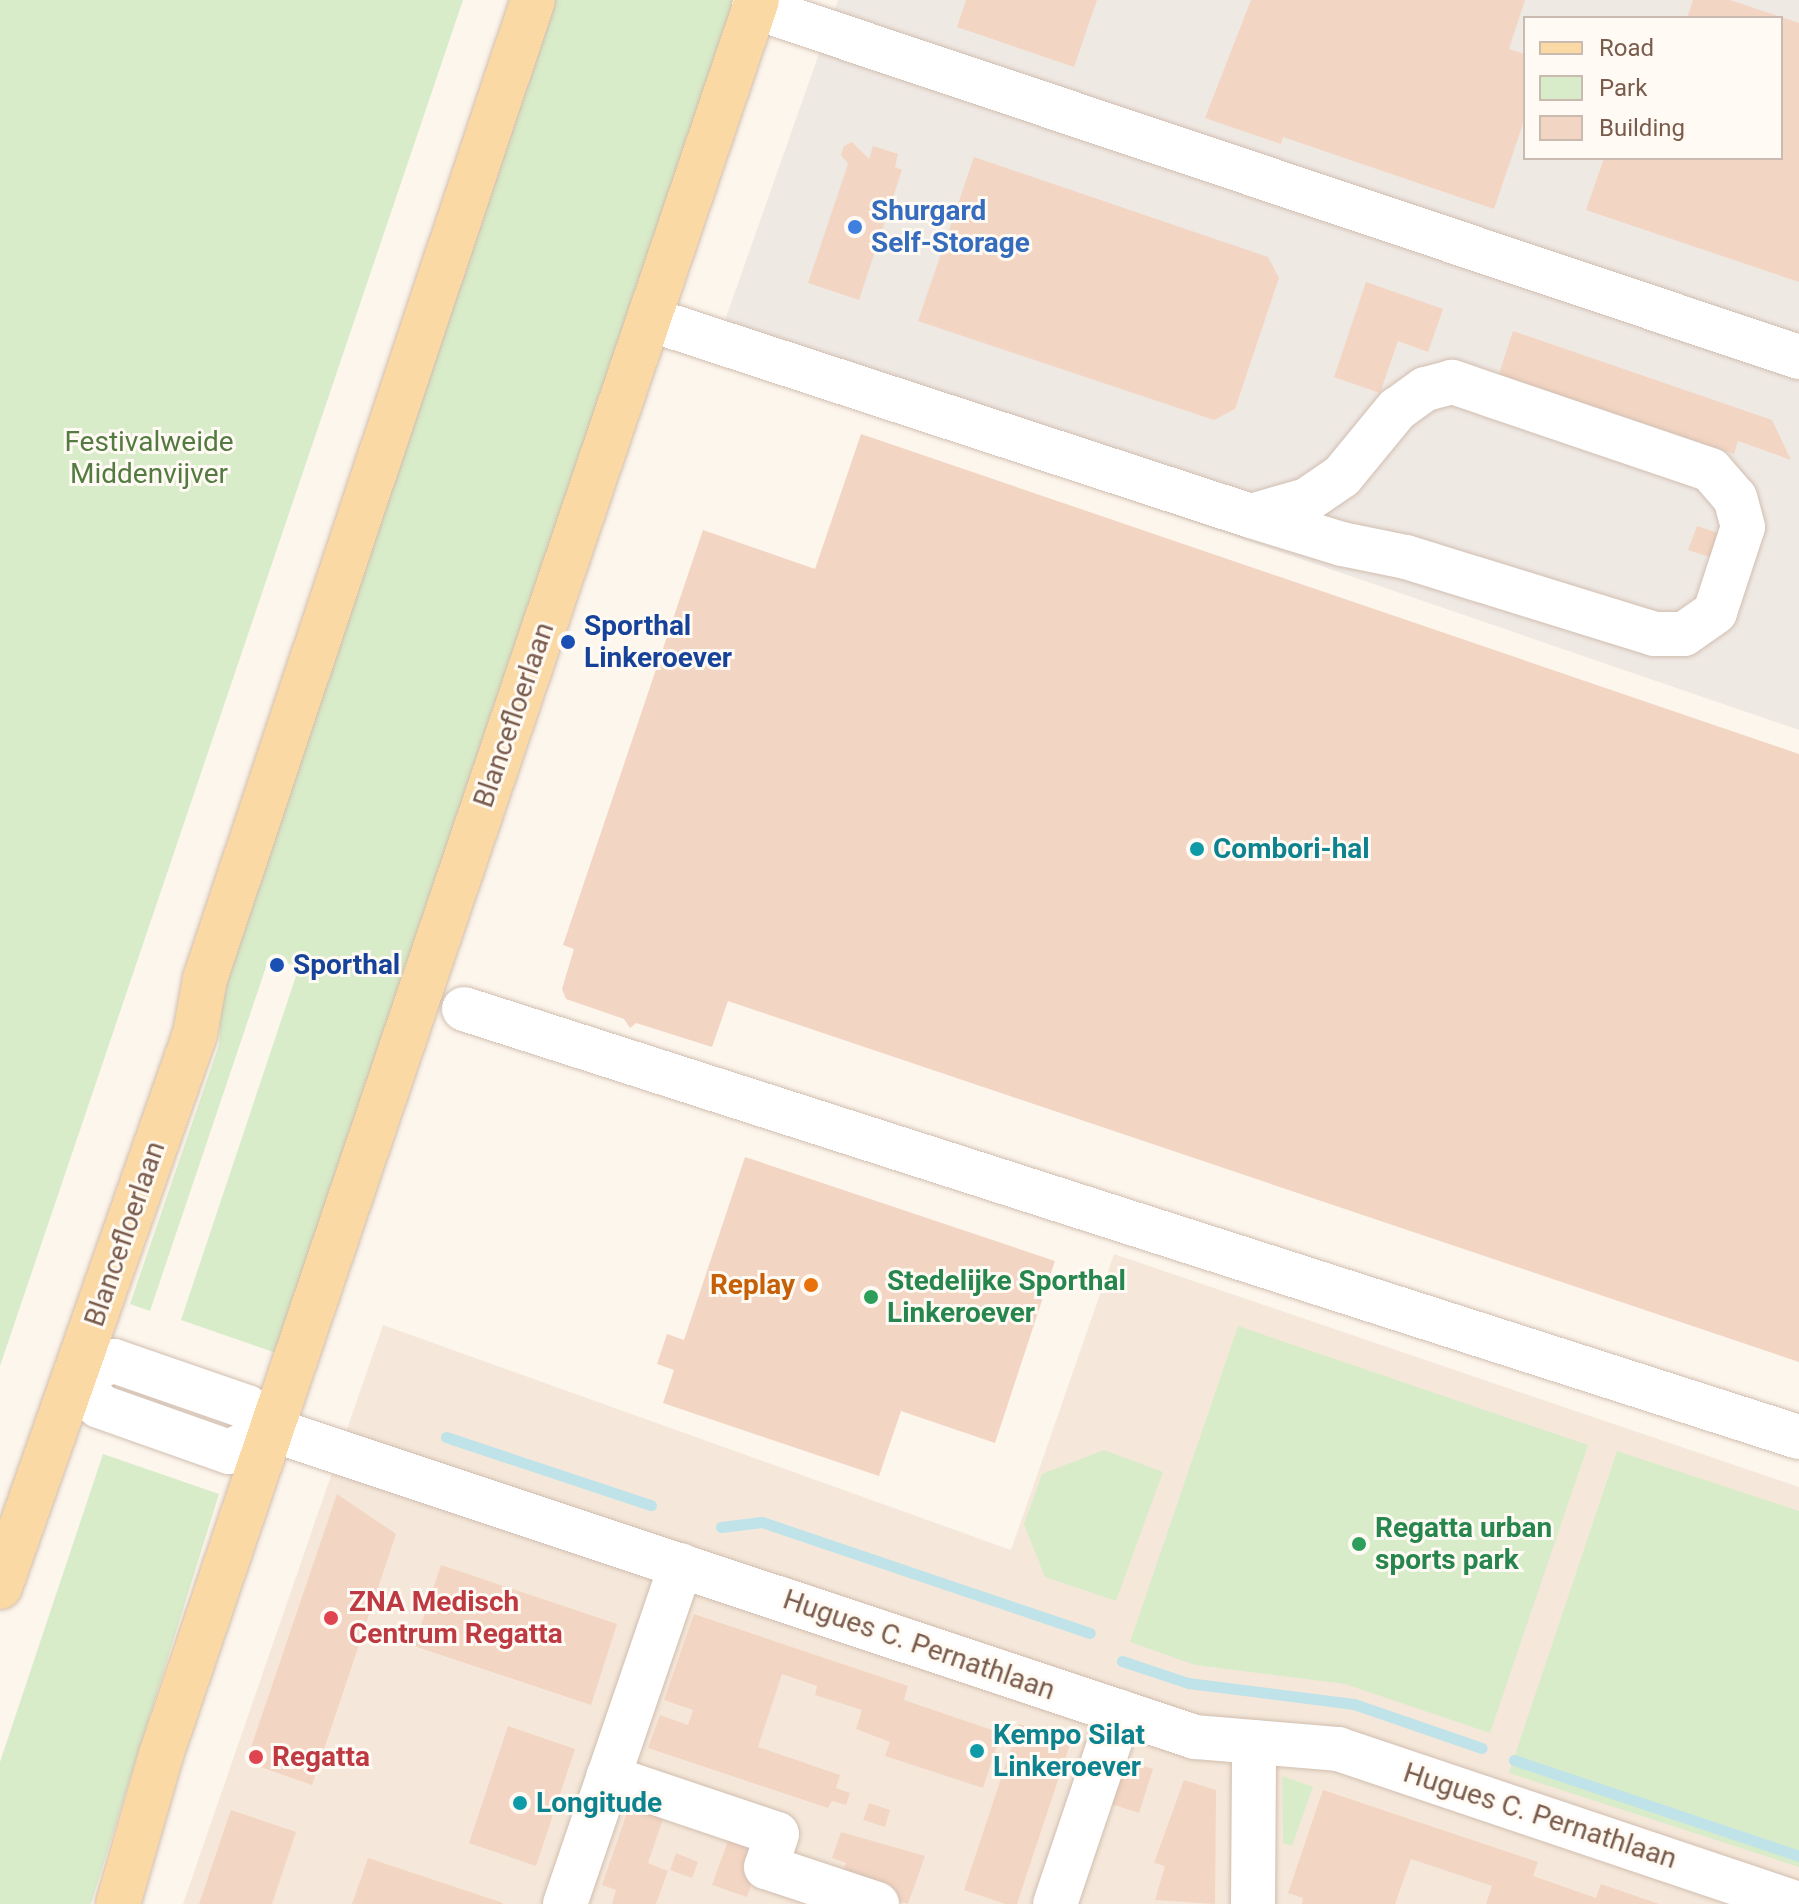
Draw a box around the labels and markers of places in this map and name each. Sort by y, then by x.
place label: Shurgard Self-Storage [871,194,1030,260]
marker: Shurgard Self-Storage [846,218,864,236]
place label: Sporthal Linkeroever [584,609,732,675]
marker: Sporthal Linkeroever [559,633,577,651]
place label: Combori-hal [1213,832,1370,866]
marker: Combori-hal [1188,840,1206,858]
place label: Sporthal [293,948,400,982]
marker: Sporthal [268,956,286,974]
place label: Stedelijke Sporthal Linkeroever [887,1264,1126,1330]
place label: Replay [710,1268,795,1302]
marker: Replay [802,1276,820,1294]
marker: Stedelijke Sporthal Linkeroever [862,1288,880,1306]
place label: Regatta urban sports park [1375,1511,1552,1577]
marker: Regatta urban sports park [1350,1535,1368,1553]
place label: ZNA Medisch Centrum Regatta [349,1585,563,1651]
marker: ZNA Medisch Centrum Regatta [320,1607,342,1629]
place label: Kempo Silat Linkeroever [993,1718,1145,1784]
place label: Regatta [272,1740,370,1774]
marker: Kempo Silat Linkeroever [968,1742,986,1760]
marker: Regatta [247,1748,265,1766]
place label: Longitude [536,1786,662,1820]
marker: Longitude [511,1794,529,1812]

